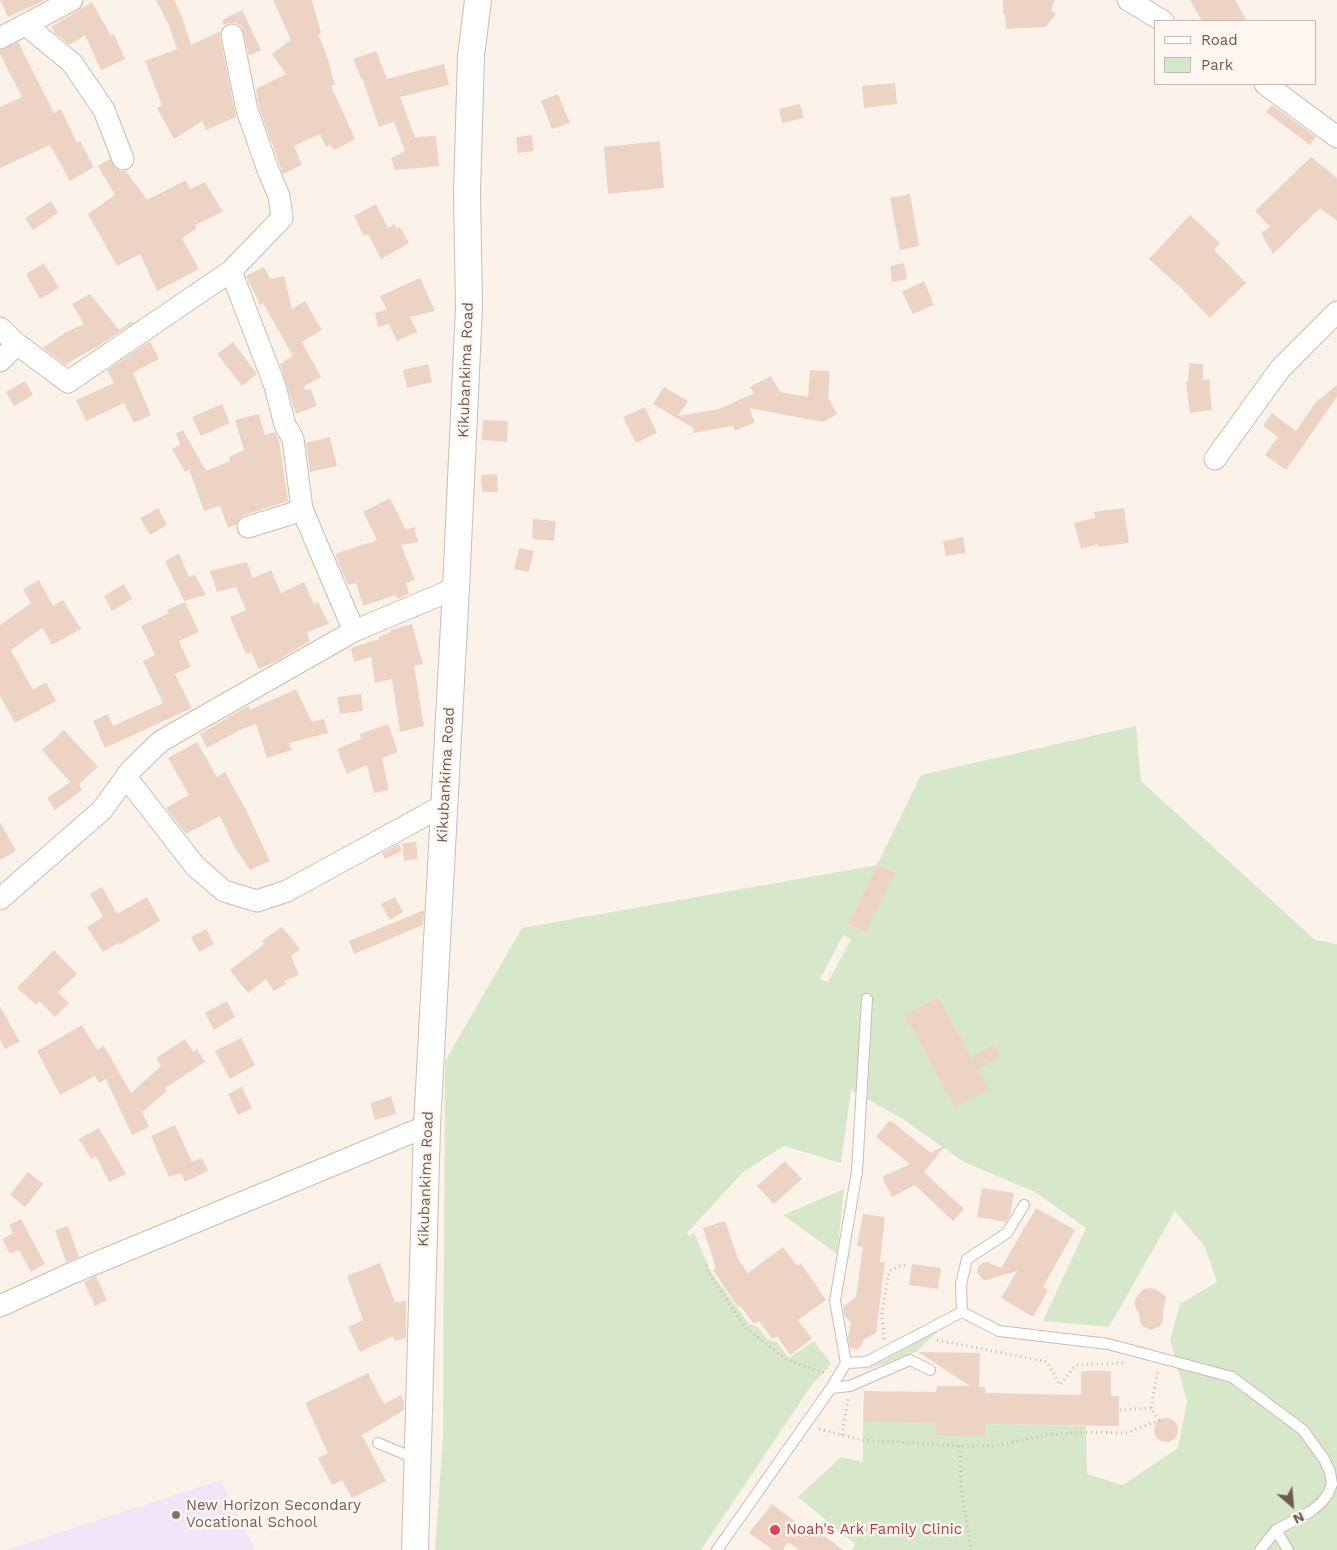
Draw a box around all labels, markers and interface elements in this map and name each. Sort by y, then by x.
legend [1154,20,1317,85]
text: Road [1201,31,1238,49]
text: Park [1201,56,1233,74]
street label: Kikubankima Road [455,302,477,438]
street label: Kikubankima Road [433,707,459,843]
street label: Kikubankima Road [415,1111,437,1247]
north arrow [1267,1480,1317,1530]
place label: New Horizon Secondary Vocational School [186,1497,361,1532]
marker: New Horizon Secondary Vocational School [170,1509,182,1521]
text: N [1291,1509,1307,1528]
place label: Noah's Ark Family Clinic [786,1521,962,1539]
marker: Noah's Ark Family Clinic [768,1523,782,1537]

